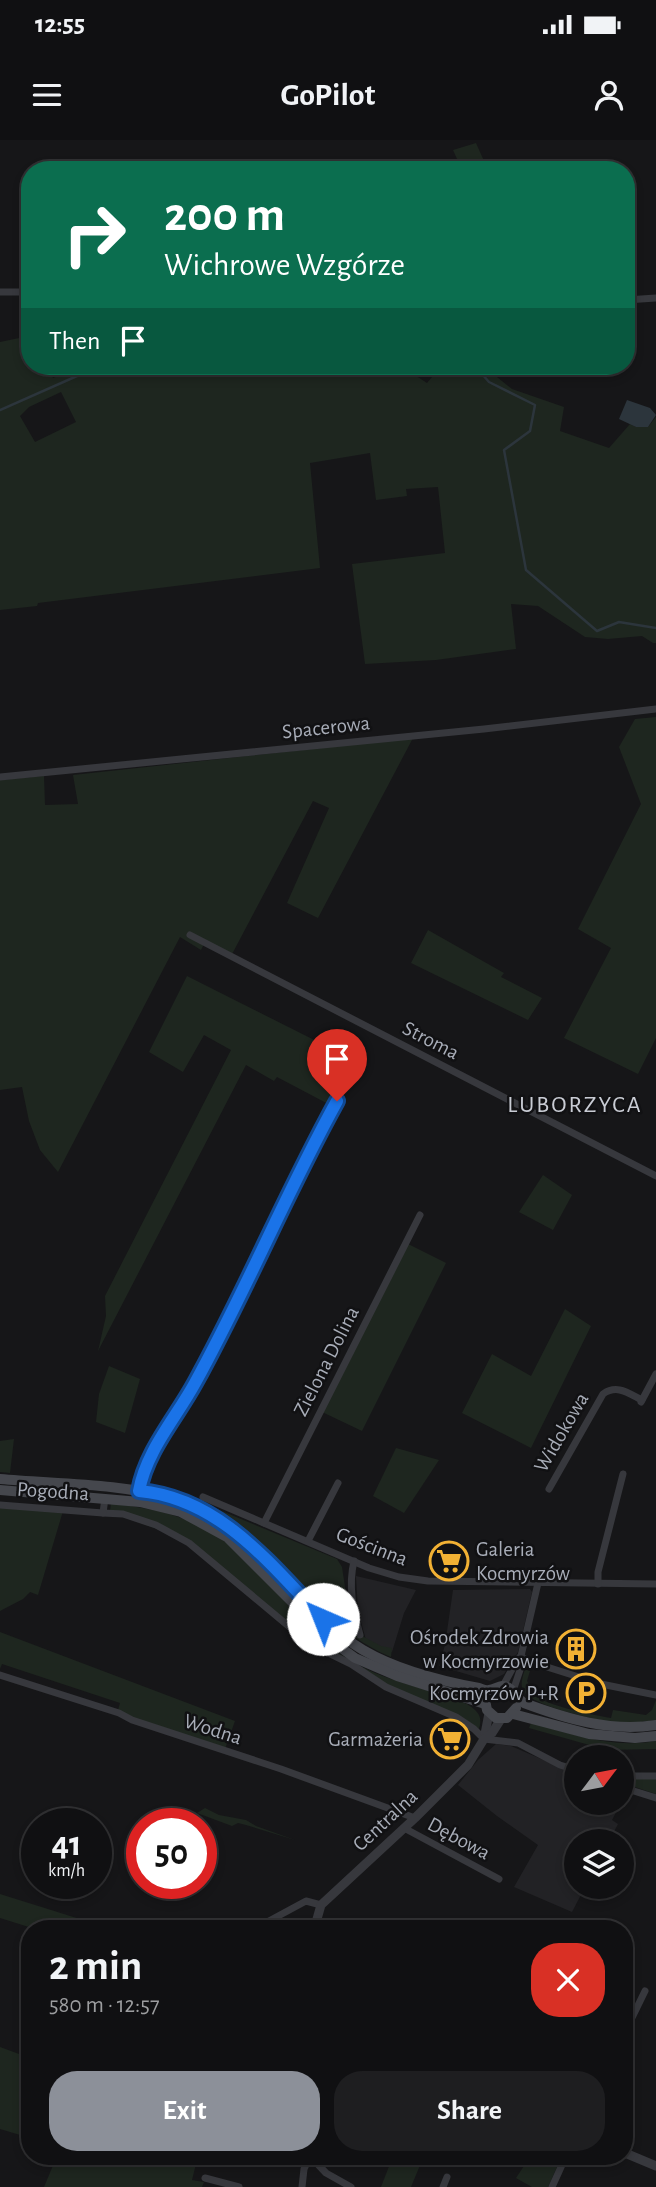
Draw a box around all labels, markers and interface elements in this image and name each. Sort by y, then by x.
text: 12:55 [35,11,85,37]
icon: menu [28,76,66,114]
icon: person [590,76,628,114]
text: GoPilot [281,79,375,111]
icon: right [49,189,140,280]
text: 200 m [164,191,285,240]
text: Wichrowe Wzgórze [164,249,405,281]
icon: arrive [114,322,152,360]
text: Then [49,328,100,354]
street label: Spacerowa [281,712,371,743]
street label: Stroma [399,1017,463,1064]
pin [307,1029,367,1101]
icon: arrive [318,1040,356,1078]
district label: LUBORZYCA [507,1093,643,1117]
street label: Zielona Dolina [290,1303,363,1419]
street label: Widokowa [530,1389,593,1476]
street label: Pogodna [16,1479,90,1505]
street label: Gościnna [333,1523,411,1570]
place label: Galeria Kocmyrzów [476,1539,570,1584]
supermarket icon: Galeria Kocmyrzów [428,1540,470,1582]
position arrow [286,1582,360,1656]
place label: Ośrodek Zdrowia w Kocmyrzowie [410,1627,549,1672]
building icon: Ośrodek Zdrowia w Kocmyrzowie [555,1628,597,1670]
parking icon: Kocmyrzów P+R [565,1672,607,1714]
place label: Kocmyrzów P+R [429,1683,559,1704]
street label: Wodna [181,1710,245,1749]
supermarket icon: Garmażeria [429,1718,471,1760]
place label: Garmażeria [328,1729,423,1750]
north arrow [564,1745,634,1815]
map controls [564,1745,634,1899]
street label: Centralna [349,1785,422,1855]
speed limit sign: 50 [126,1808,217,1899]
street label: Dębowa [424,1813,494,1864]
text: 41 [51,1827,82,1862]
button: layers [564,1829,634,1899]
text: km/h [48,1862,85,1880]
button: close [531,1943,605,2017]
text: 2 min [49,1945,142,1987]
text: 580 m · 12:57 [49,1994,160,2017]
button: Exit [49,2071,320,2151]
button: Share [334,2071,605,2151]

